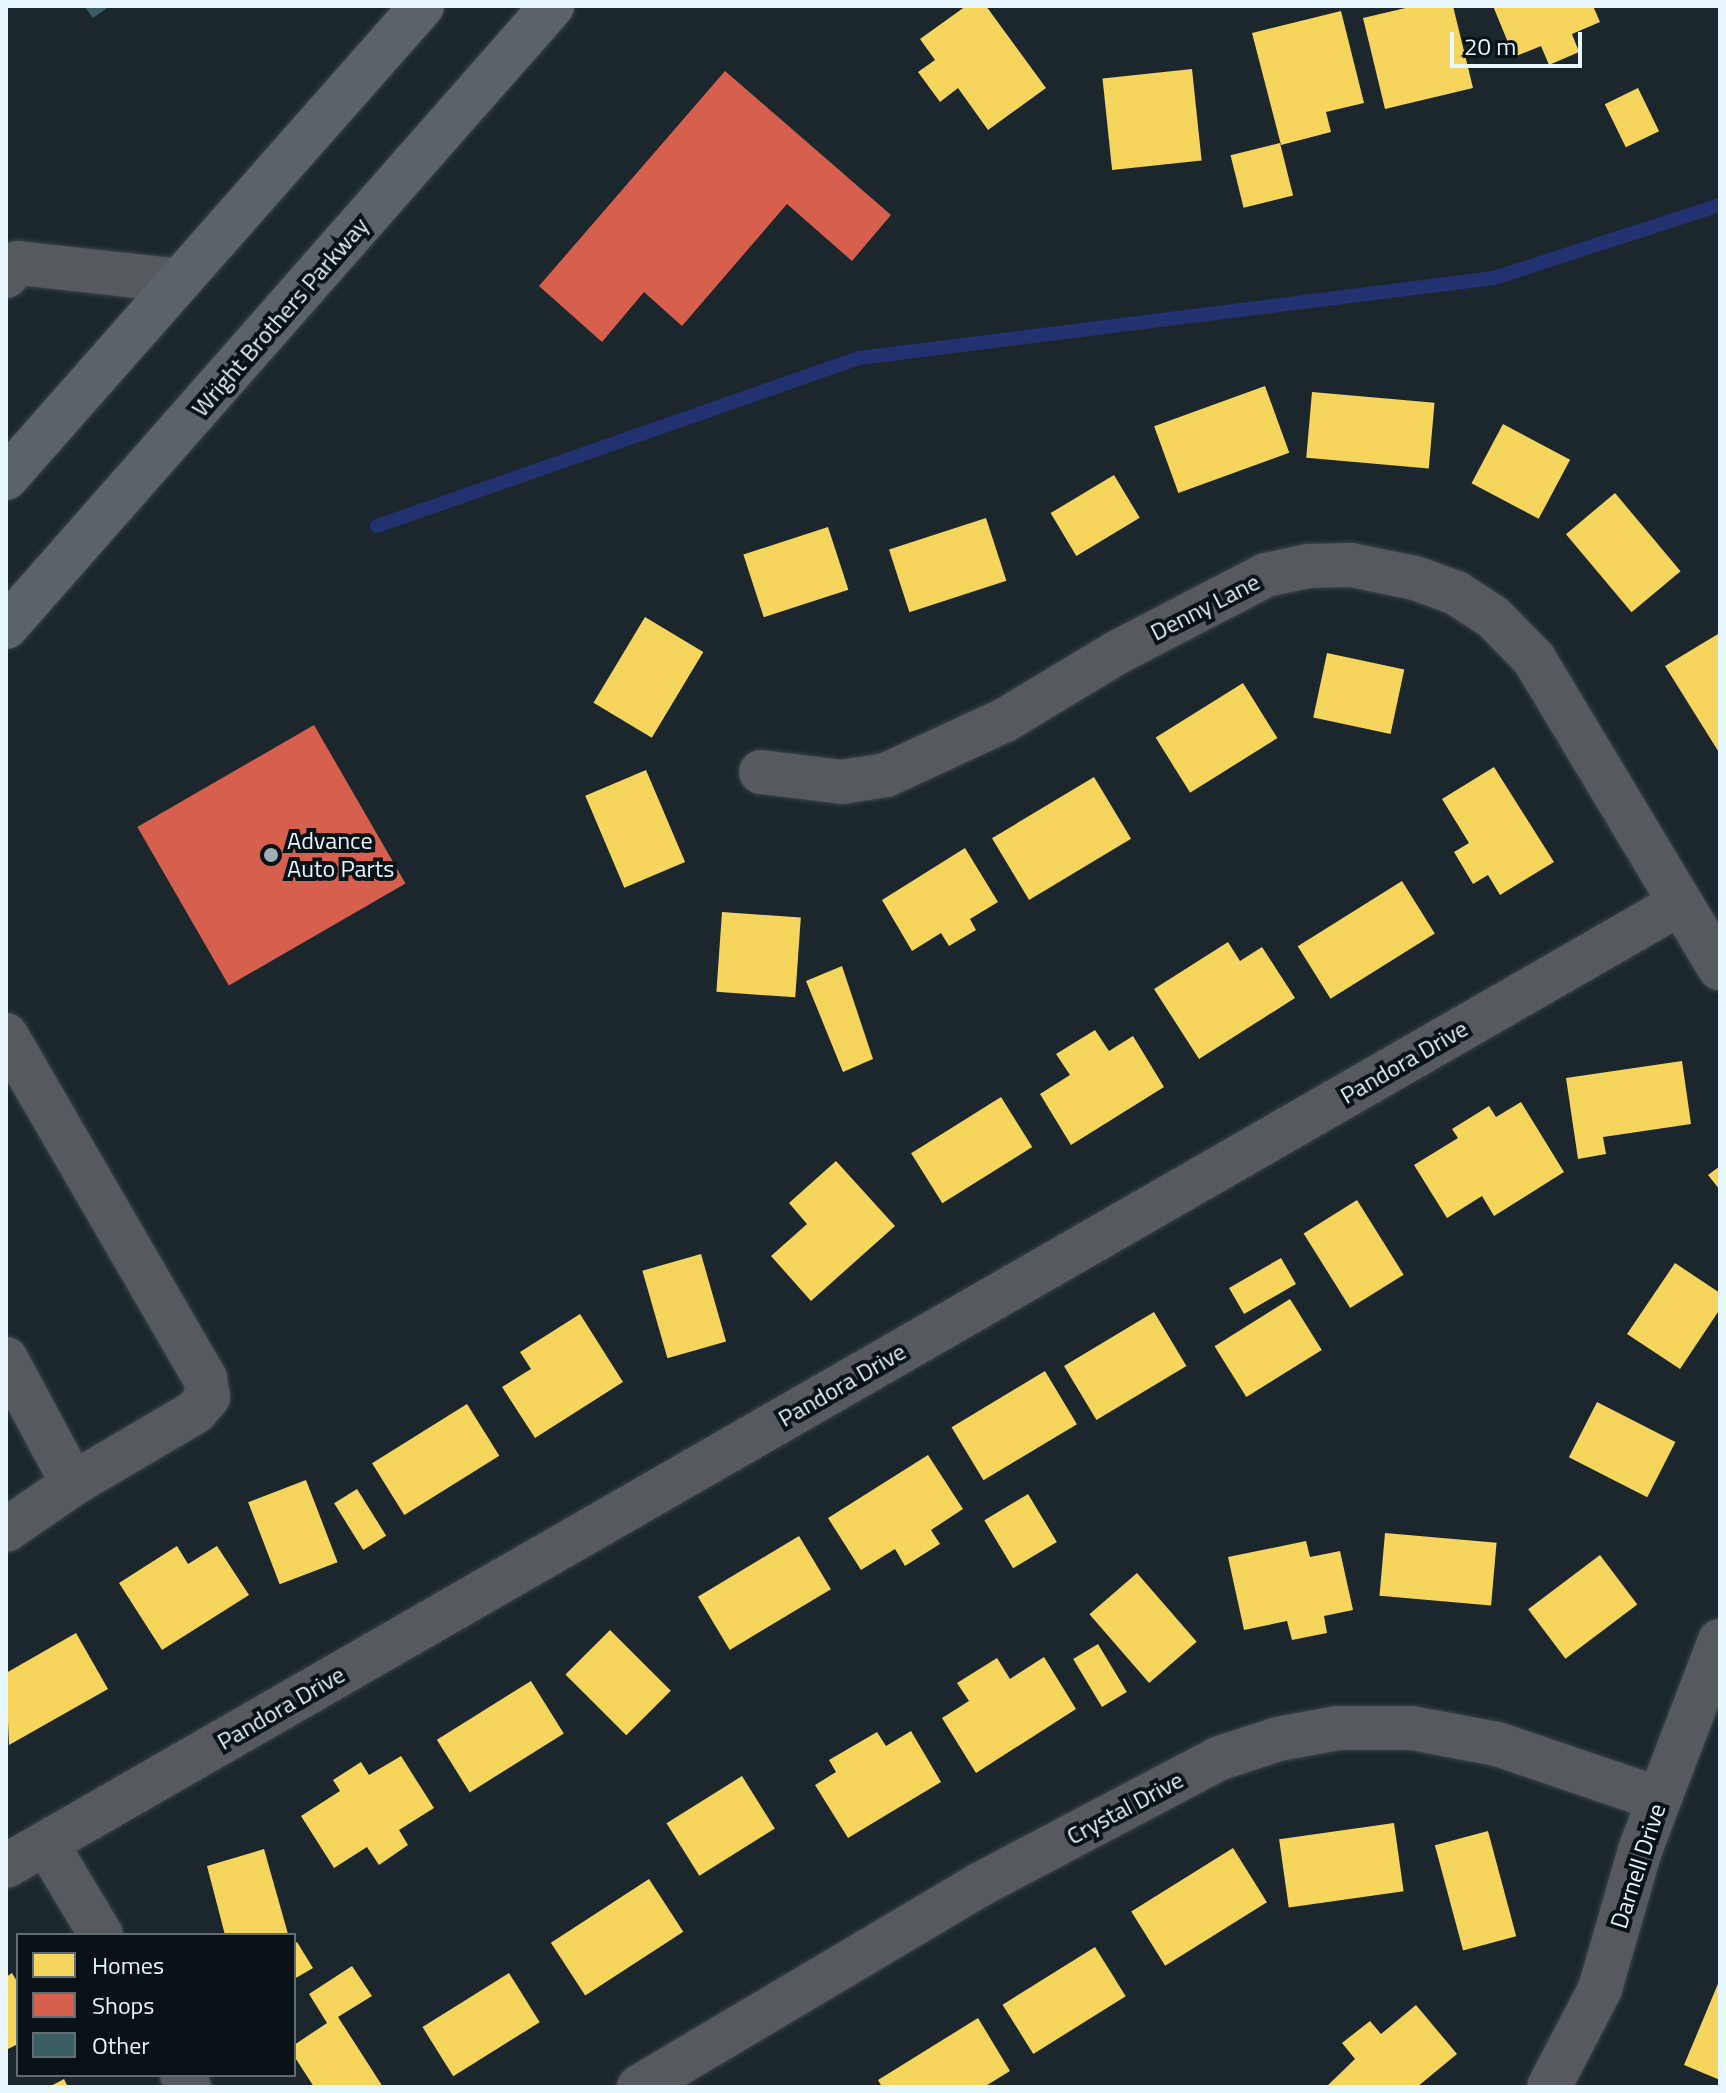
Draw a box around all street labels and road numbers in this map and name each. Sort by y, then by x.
street label: Wright Brothers Parkway [186,212,374,422]
street label: Denny Lane [1146,567,1264,647]
street label: Pandora Drive [1335,1014,1473,1110]
street label: Pandora Drive [773,1337,911,1433]
street label: Pandora Drive [212,1660,350,1756]
street label: Crystal Drive [1062,1765,1188,1851]
street label: Darnell Drive [1604,1800,1672,1932]

